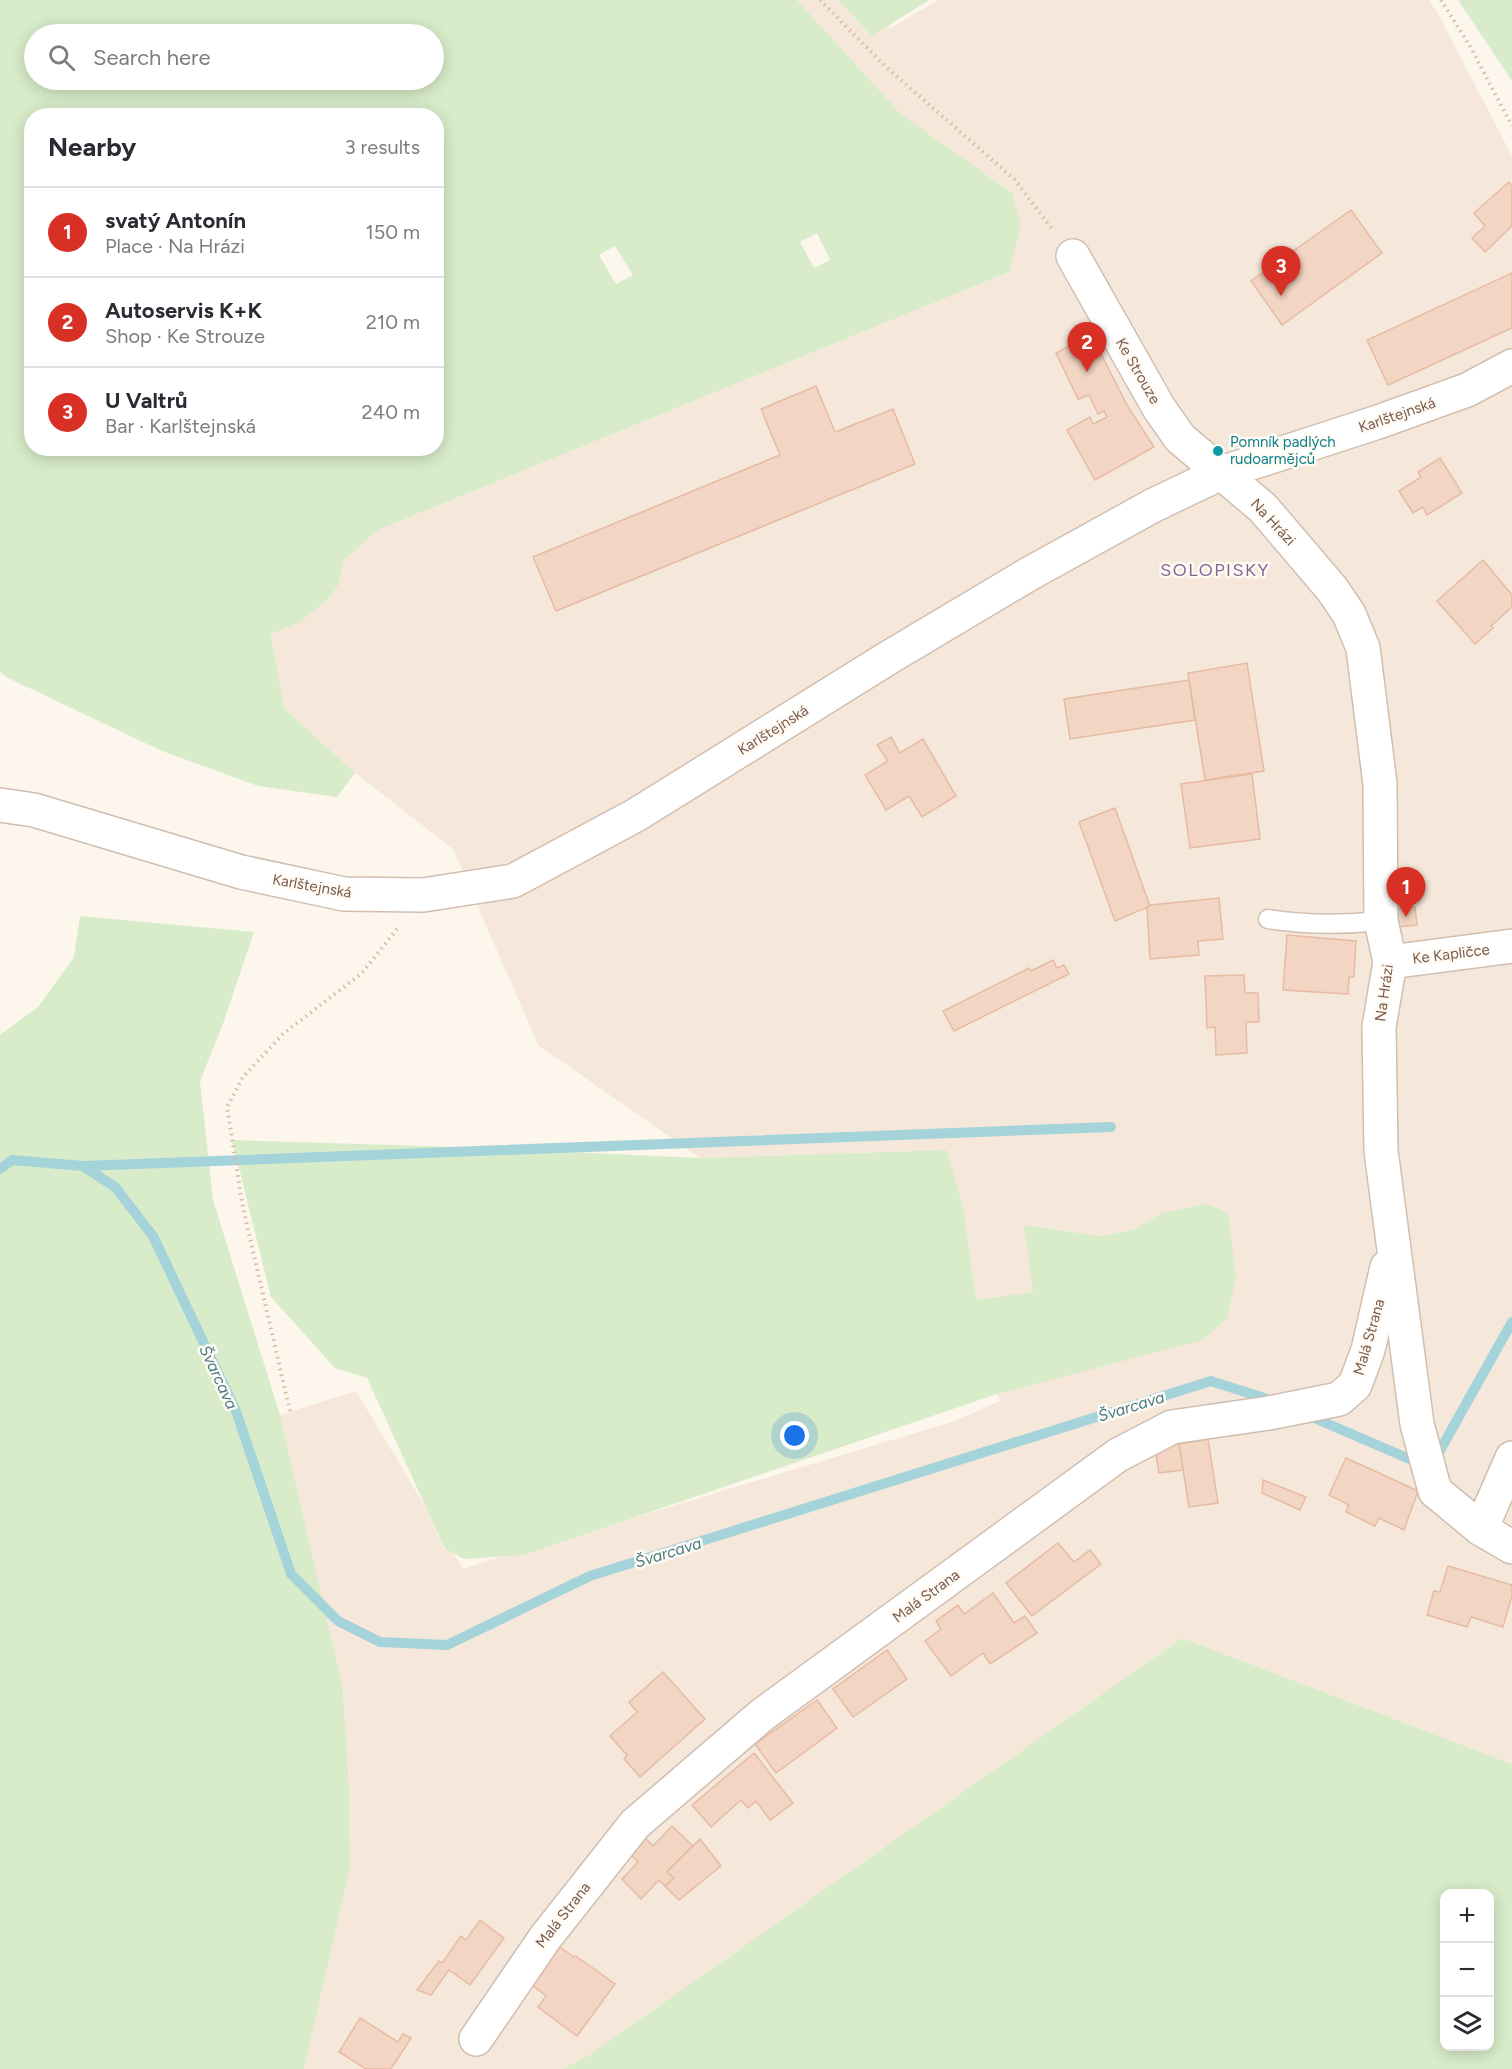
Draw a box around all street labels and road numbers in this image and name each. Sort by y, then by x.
street label: Ke Strouze [1112,335,1164,407]
street label: Karlštejnská [1356,393,1438,437]
street label: Na Hrázi [1247,495,1299,549]
street label: Karlštejnská [734,701,812,759]
street label: Karlštejnská [271,870,353,902]
street label: Ke Kapličce [1411,940,1491,968]
street label: Na Hrázi [1371,963,1397,1023]
street label: Malá Strana [1350,1297,1388,1377]
street label: Malá Strana [889,1566,963,1626]
street label: Malá Strana [532,1878,594,1952]

